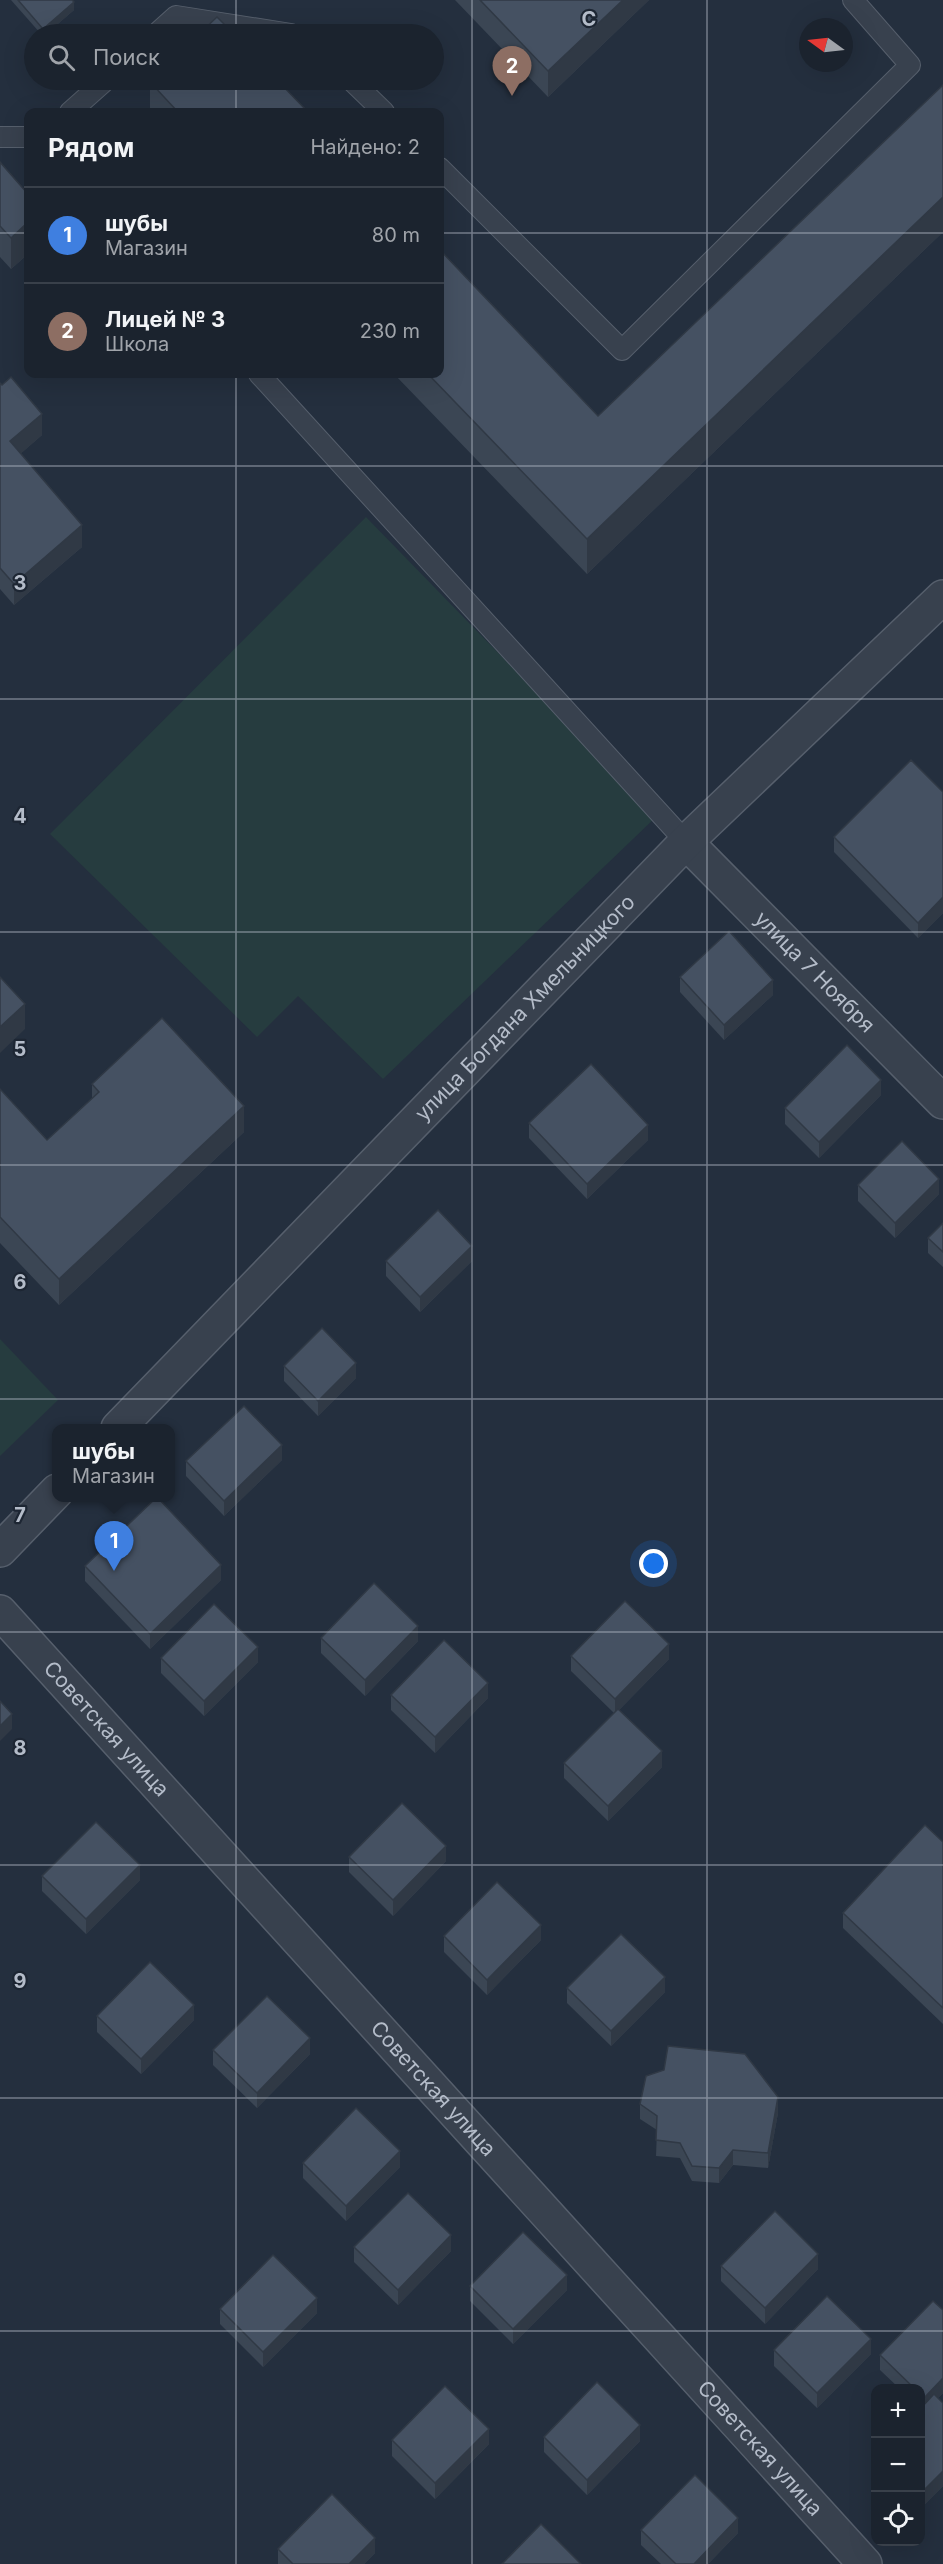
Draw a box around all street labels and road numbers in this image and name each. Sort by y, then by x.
street label: улица Богдана Хмельницкого [410,889,640,1126]
street label: улица 7 Ноября [750,906,880,1038]
street label: Советская улица [39,1656,174,1801]
street label: Советская улица [366,2016,501,2161]
street label: Советская улица [693,2375,828,2521]

